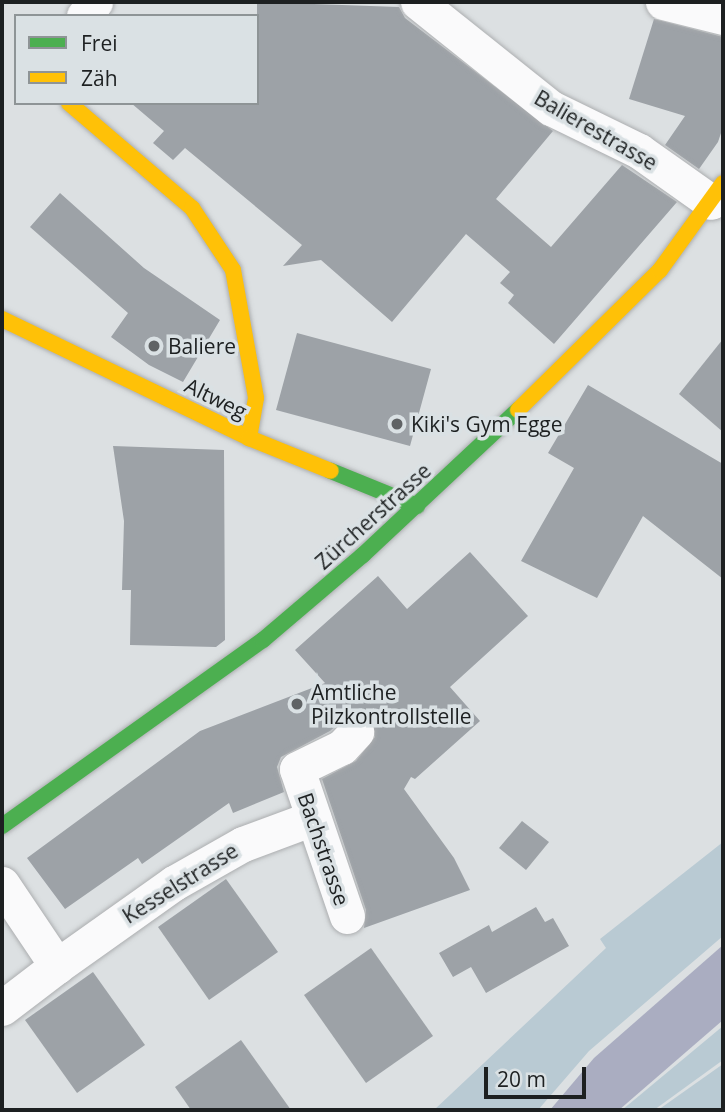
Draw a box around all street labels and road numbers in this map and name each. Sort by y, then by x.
street label: Balierestrasse [530,85,662,175]
street label: Altweg [181,372,251,424]
street label: Zürcherstrasse [310,458,436,574]
street label: Bachstrasse [293,789,355,909]
street label: Kesselstrasse [118,838,242,928]

